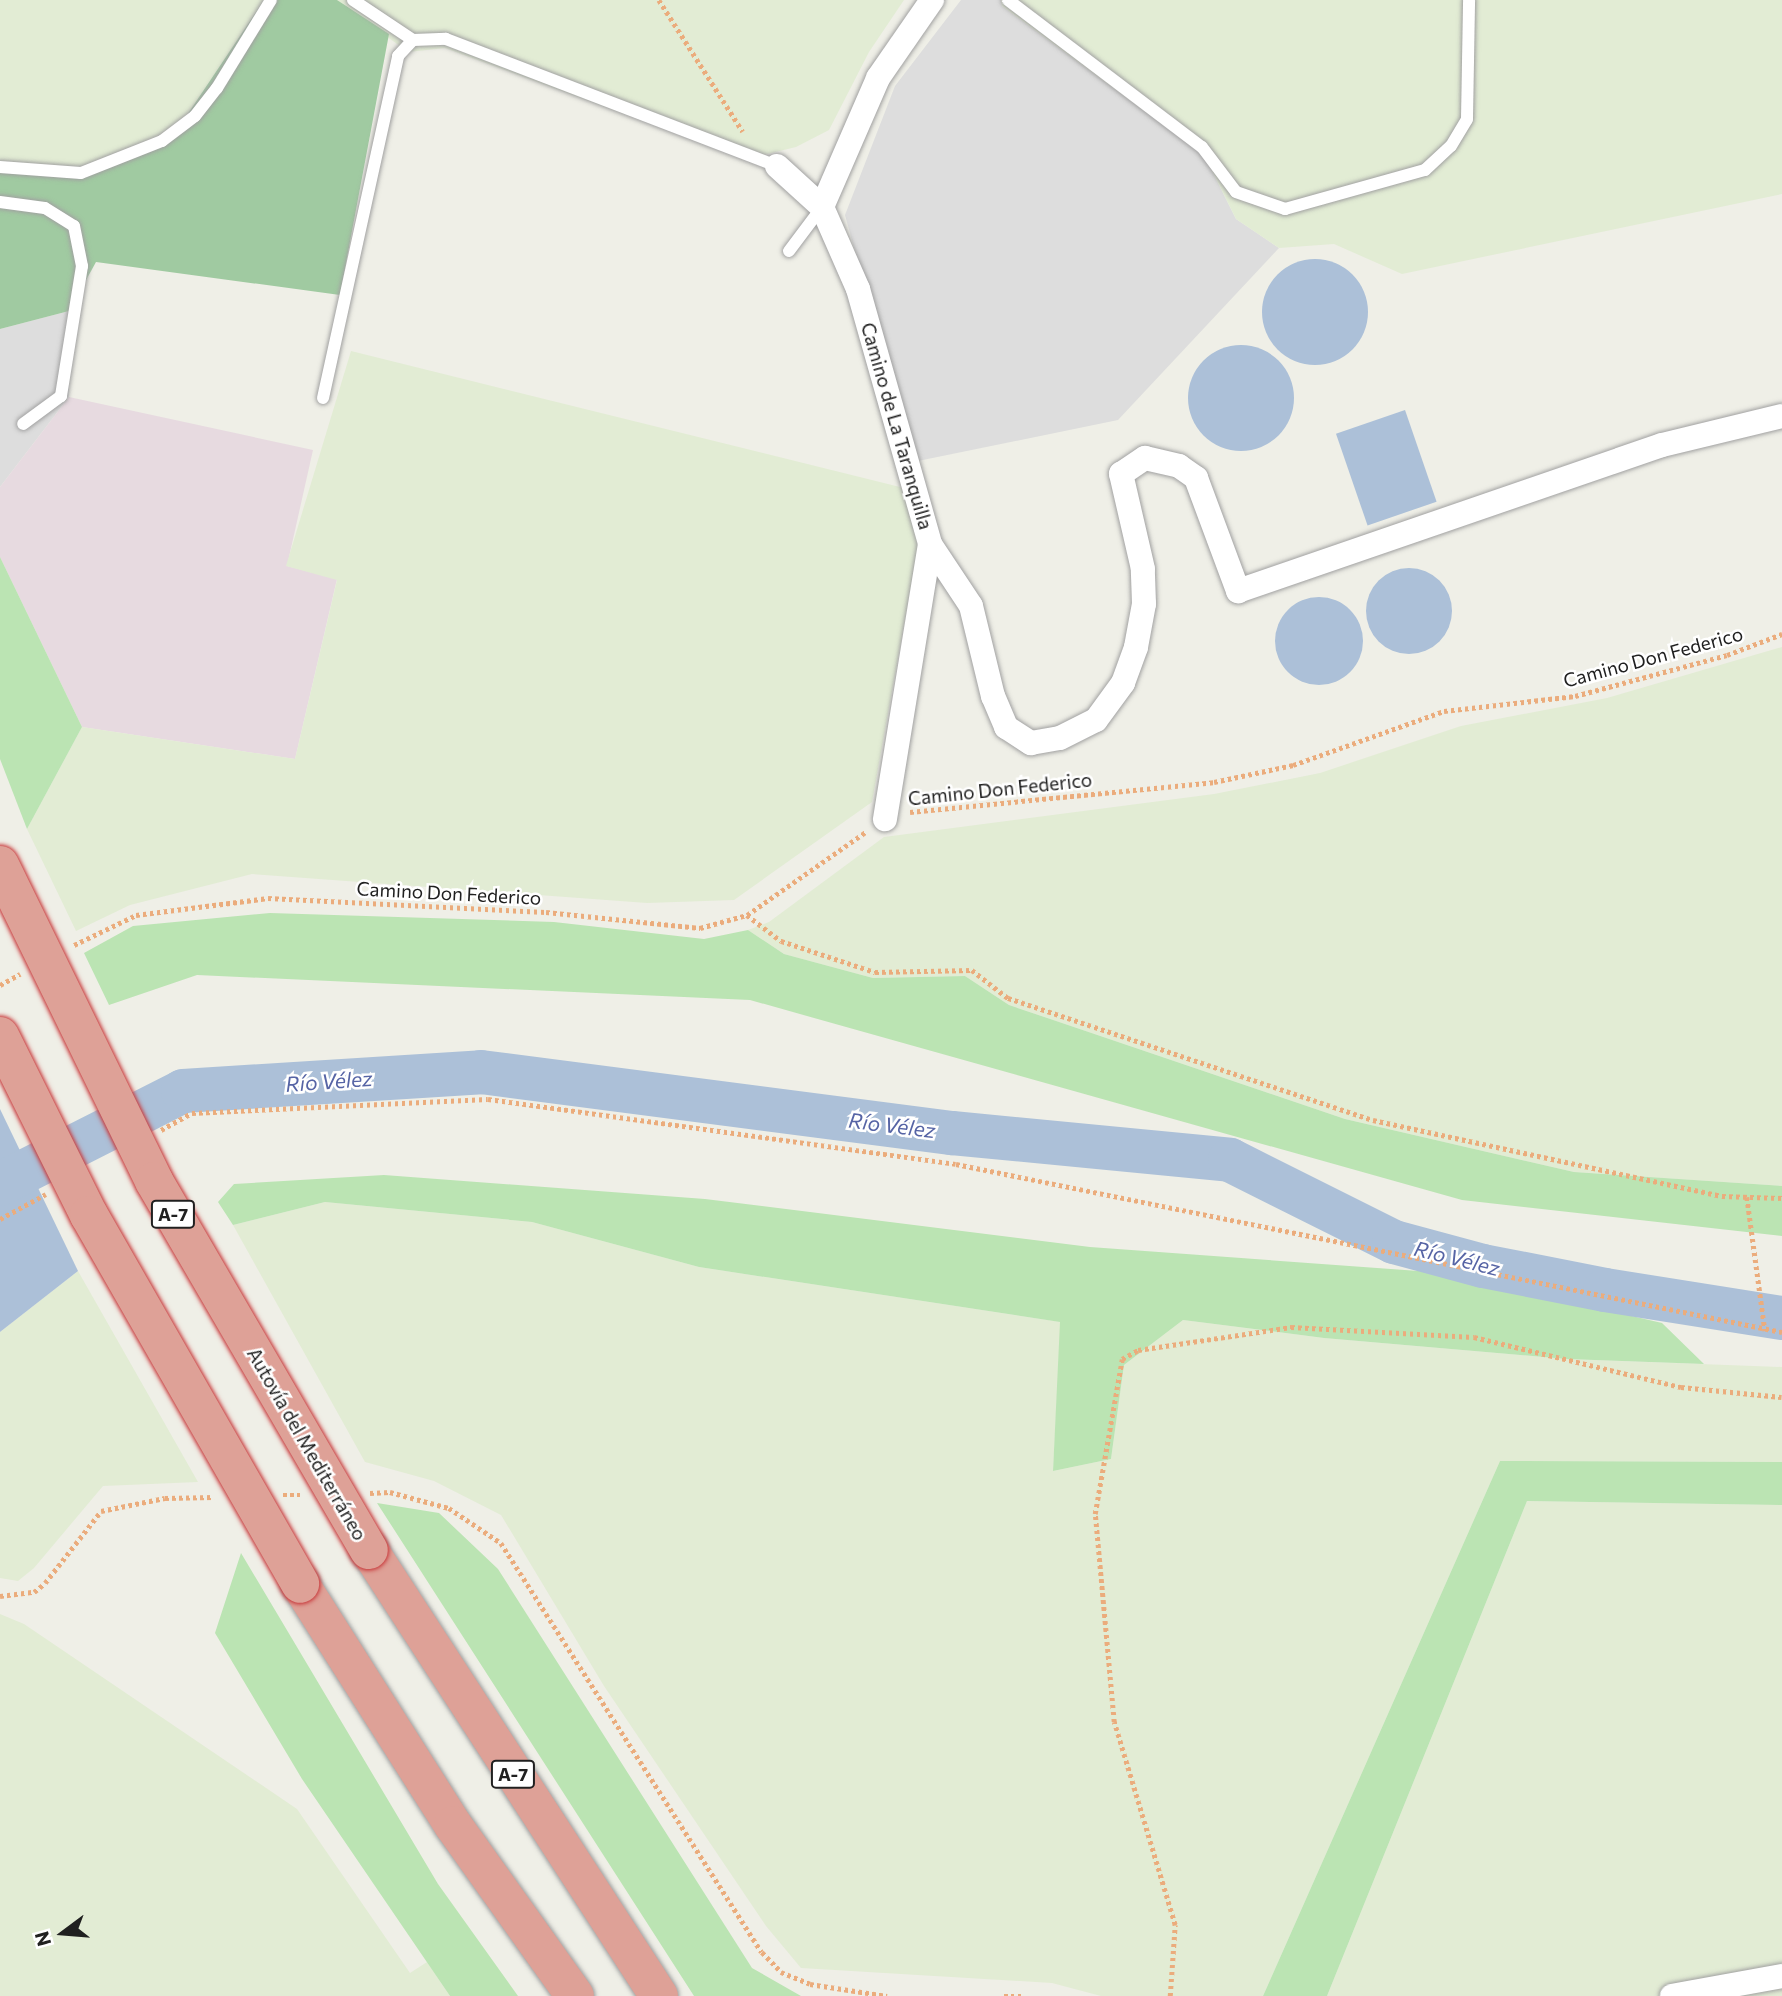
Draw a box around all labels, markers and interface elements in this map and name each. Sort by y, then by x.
street label: Camino de La Taranquilla [857,320,937,532]
street label: Camino Don Federico [1561,622,1745,692]
street label: Camino Don Federico [907,768,1093,810]
street label: Camino Don Federico [356,877,542,909]
water label: Río Vélez [285,1065,373,1097]
water label: Río Vélez [847,1107,937,1143]
road number: A-7 [150,1199,196,1228]
water label: Río Vélez [1412,1235,1502,1281]
street label: Autovía del Mediterráneo [242,1344,372,1544]
road number: A-7 [490,1759,536,1788]
north arrow [28,1898,98,1968]
text: N [29,1929,55,1949]

